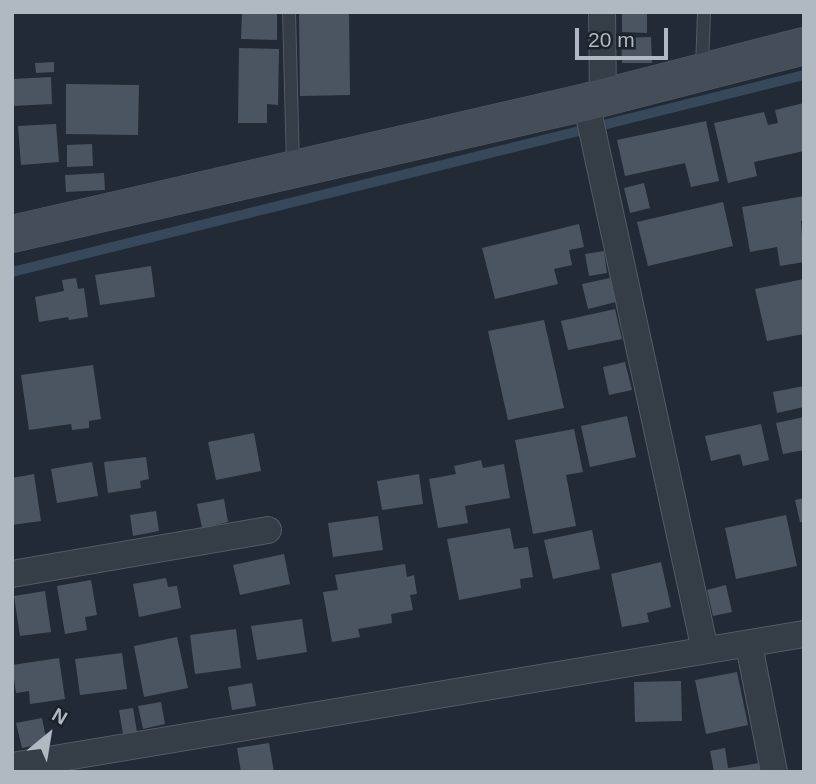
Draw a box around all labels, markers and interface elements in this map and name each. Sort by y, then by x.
scale bar [578,14,671,58]
text: 20 m [588,28,635,51]
north arrow [14,700,84,770]
text: N [49,704,71,729]

